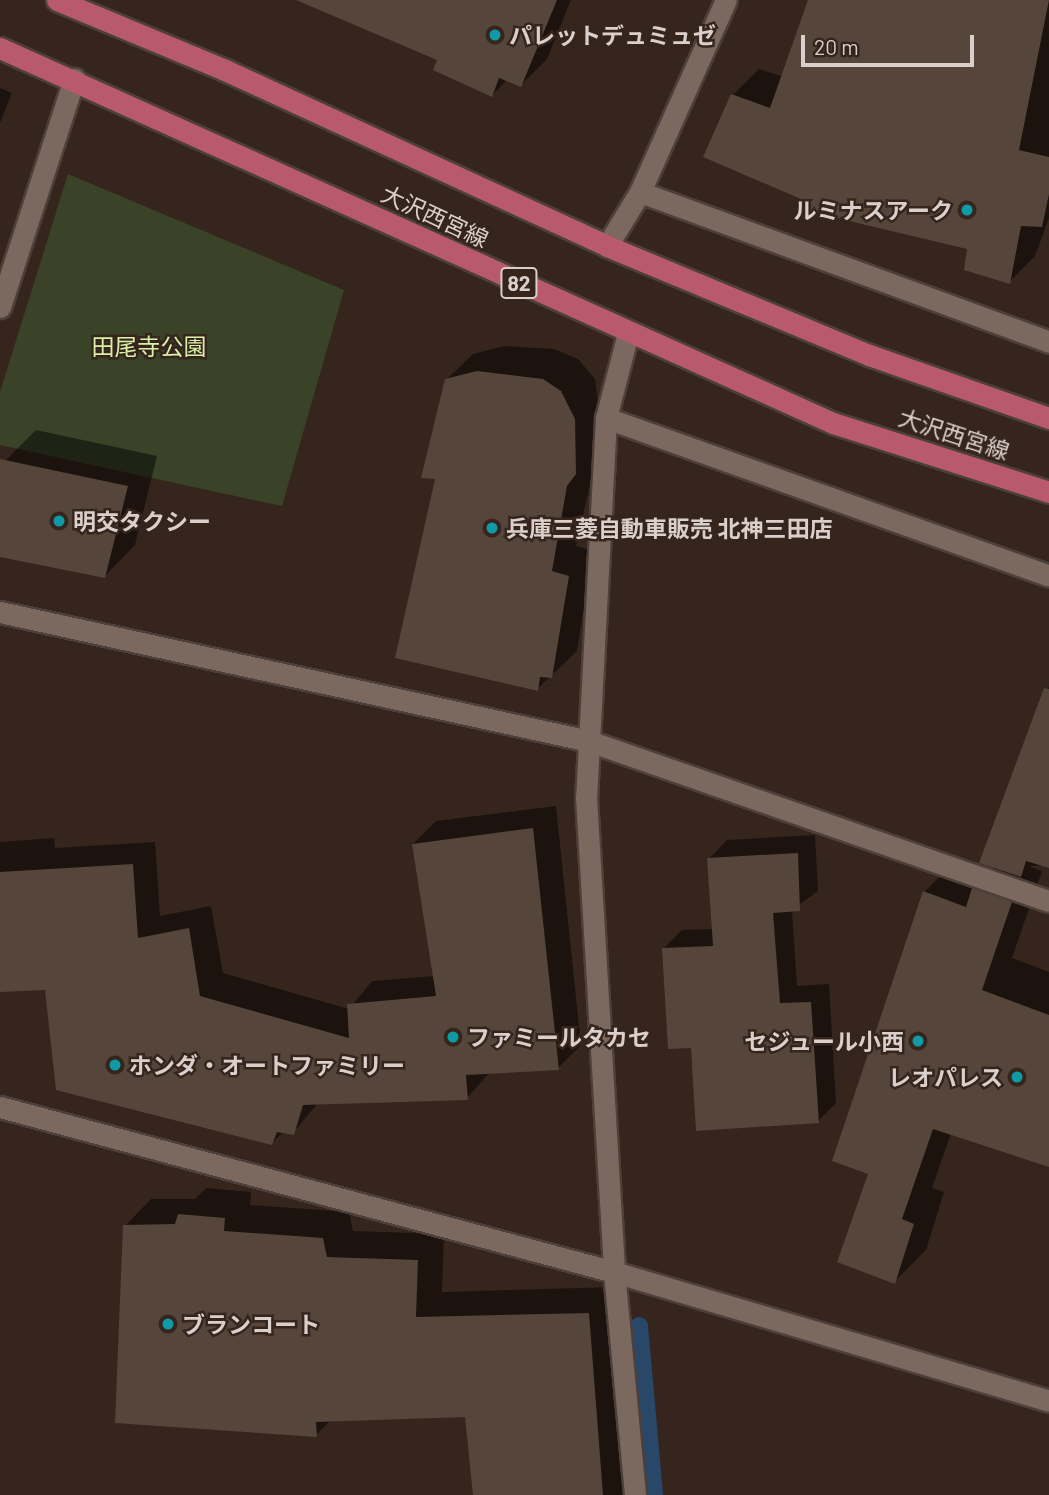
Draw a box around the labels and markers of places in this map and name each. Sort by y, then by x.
place label: パレットデュミュゼ [509,21,716,49]
marker: パレットデュミュゼ [487,27,503,43]
place label: ルミナスアーク [793,196,953,224]
marker: ルミナスアーク [959,202,975,218]
place label: 明交タクシー [73,507,211,535]
marker: 明交タクシー [51,513,67,529]
place label: 兵庫三菱自動車販売 北神三田店 [506,514,833,542]
marker: 兵庫三菱自動車販売 北神三田店 [484,520,500,536]
place label: ファミールタカセ [467,1023,651,1051]
place label: セジュール小西 [743,1027,904,1055]
marker: ファミールタカセ [445,1029,461,1045]
marker: セジュール小西 [910,1033,926,1049]
place label: ホンダ・オートファミリー [129,1051,405,1079]
marker: ホンダ・オートファミリー [107,1057,123,1073]
place label: レオパレス [888,1063,1003,1091]
marker: レオパレス [1009,1069,1025,1085]
place label: ブランコート [182,1310,320,1338]
marker: ブランコート [160,1316,176,1332]

